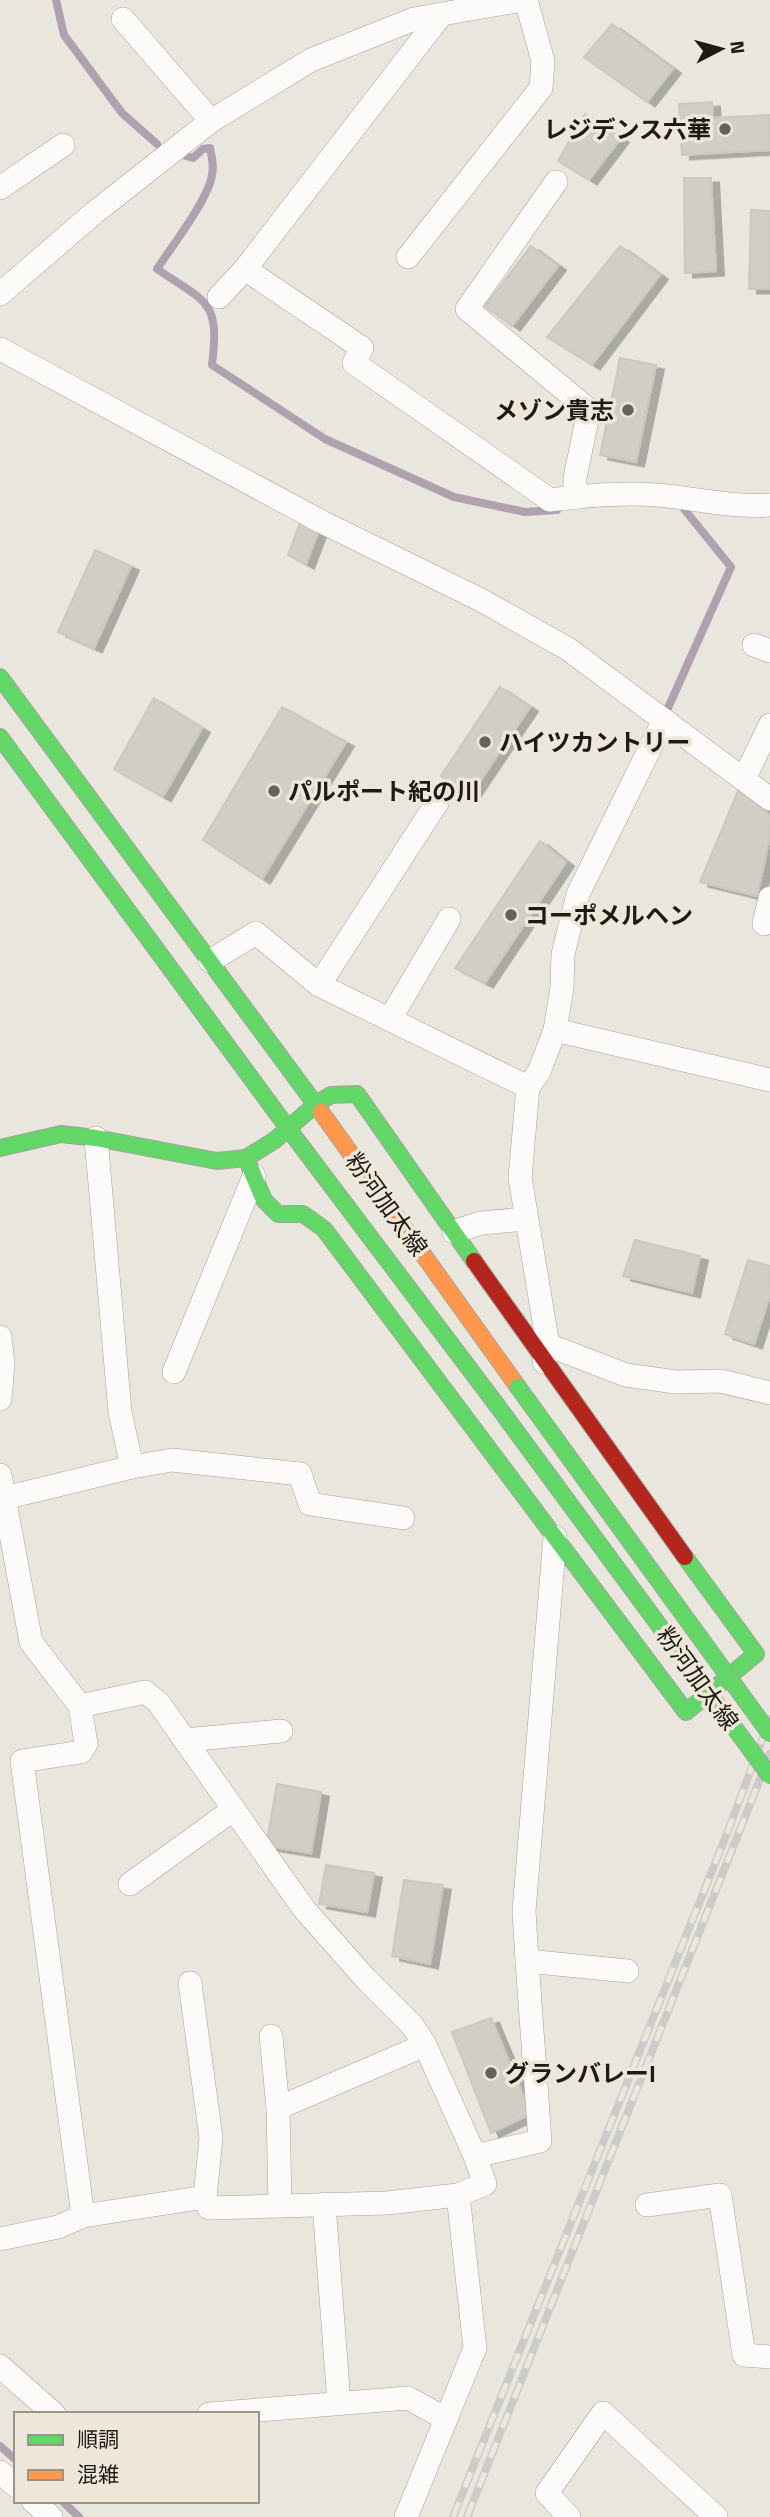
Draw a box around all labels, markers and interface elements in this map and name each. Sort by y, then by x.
north arrow [686,14,756,84]
text: N [723,39,754,55]
place label: レジデンス六華 [543,111,711,147]
marker: レジデンス六華 [717,121,733,137]
place label: メゾン貴志 [494,392,614,428]
marker: メゾン貴志 [620,402,636,418]
place label: ハイツカントリー [499,724,691,760]
marker: ハイツカントリー [477,734,493,750]
place label: パルポート紀の川 [288,773,480,809]
marker: パルポート紀の川 [266,783,282,799]
place label: コーポメルヘン [525,897,693,933]
marker: コーポメルヘン [503,907,519,923]
street label: 粉河加太線 [337,1145,437,1263]
street label: 粉河加太線 [648,1619,748,1737]
place label: グランバレーI [505,2055,656,2091]
marker: グランバレーI [483,2065,499,2081]
legend [14,2412,259,2503]
text: 順調 [77,2423,119,2455]
text: 混雑 [77,2458,119,2490]

